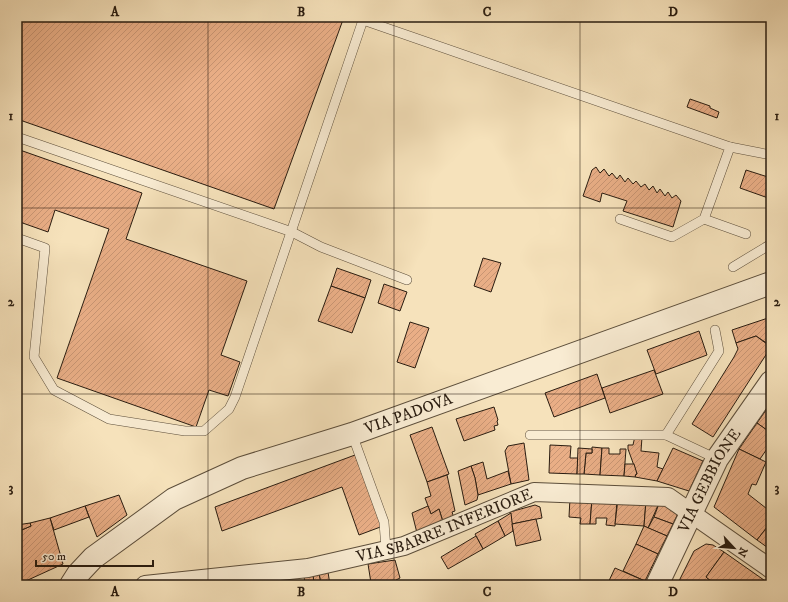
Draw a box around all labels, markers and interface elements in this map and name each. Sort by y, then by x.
text: A [110,4,120,20]
text: B [297,4,305,20]
text: C [483,4,492,20]
text: D [668,4,678,20]
text: 1 [9,108,14,124]
text: 1 [775,108,780,124]
text: 2 [8,294,15,310]
text: 2 [774,294,781,310]
street label: VIA PADOVA [361,388,456,439]
street label: VIA GEBBIONE [673,425,745,537]
text: 3 [9,480,14,496]
text: 3 [775,480,780,496]
street label: VIA SBARRE INFERIORE [354,484,535,567]
north arrow [714,528,754,568]
scale bar [36,542,153,568]
text: N [734,545,750,559]
text: 50 m [42,549,66,564]
text: A [110,584,120,600]
text: B [297,584,305,600]
text: C [483,584,492,600]
text: D [668,584,678,600]

